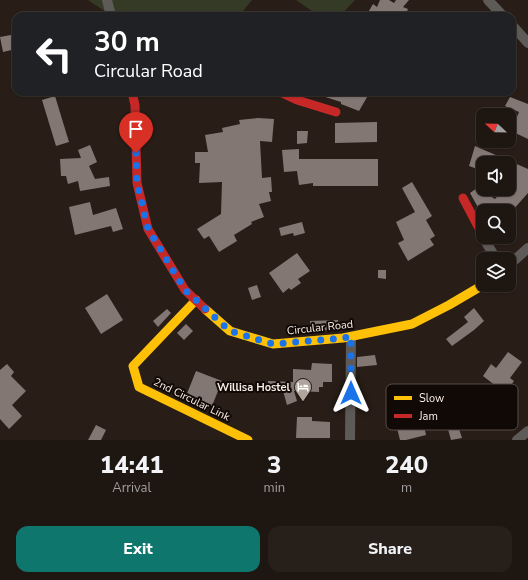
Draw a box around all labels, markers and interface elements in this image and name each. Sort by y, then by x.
text: 30 m [94,23,160,61]
icon: left [28,28,80,80]
text: Circular Road [94,59,203,83]
north arrow [476,108,516,148]
map controls [476,108,516,292]
pin [119,112,153,153]
icon: arrive [125,118,147,140]
button: sound [476,156,516,196]
button: search [476,204,516,244]
button: layers [476,252,516,292]
street label: Circular Road [286,317,354,338]
position arrow [330,372,372,414]
street label: 2nd Circular Link [151,374,233,425]
hotel icon: Willisa Hostel [293,377,313,402]
place label: Willisa Hostel [217,380,290,395]
legend [386,384,518,430]
text: Slow [419,391,444,406]
text: Jam [418,409,438,424]
text: 14:41 [100,449,164,481]
text: 3 [267,449,282,481]
text: 240 [385,449,428,481]
text: Arrival [112,479,151,497]
text: min [264,479,285,497]
text: m [401,479,412,497]
button: Exit [16,526,260,572]
button: Share [268,526,512,572]

